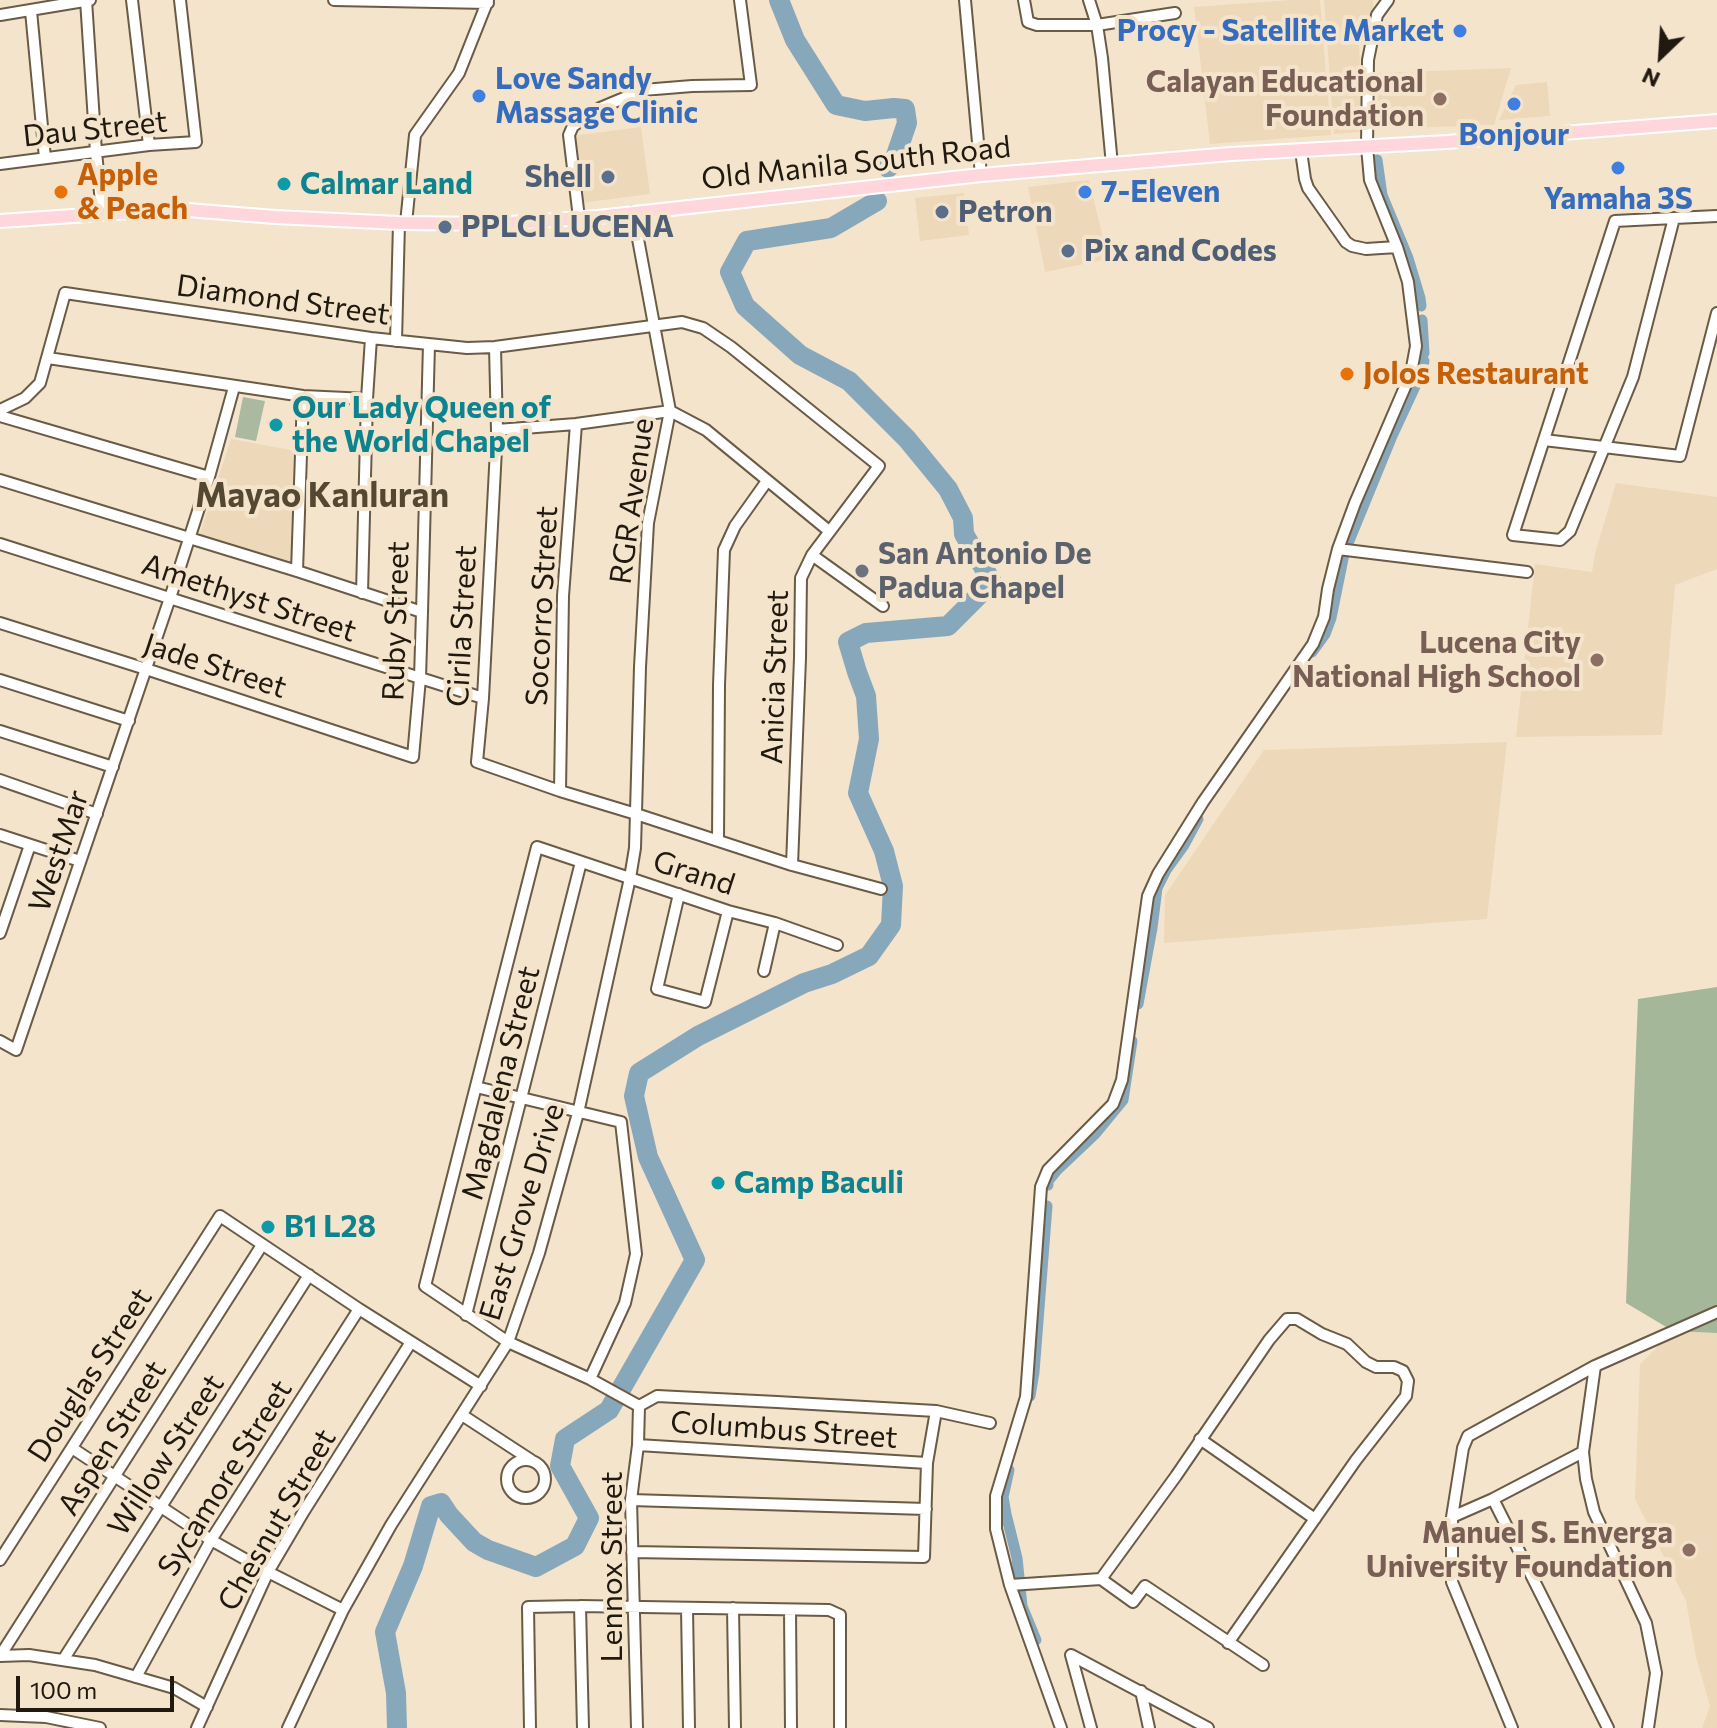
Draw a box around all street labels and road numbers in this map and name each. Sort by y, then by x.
street label: Dau Street [21,104,169,154]
street label: Old Manila South Road [700,129,1012,197]
street label: Diamond Street [174,267,392,333]
street label: RGR Avenue [603,416,661,586]
street label: Socorro Street [519,505,565,707]
street label: Ruby Street [375,540,417,702]
street label: Cirila Street [440,544,484,708]
street label: Amethyst Street [137,546,361,650]
street label: Anicia Street [754,589,796,765]
street label: Jade Street [139,626,291,706]
street label: WestMar [21,785,97,917]
street label: Grand [649,843,739,903]
street label: Magdalena Street [454,962,548,1204]
street label: East Grove Drive [472,1099,572,1325]
street label: Douglas Street [20,1281,160,1469]
street label: Aspen Street [50,1354,174,1522]
street label: Willow Street [100,1367,232,1543]
street label: Sycamore Street [150,1373,300,1583]
street label: Columbus Street [669,1404,899,1456]
street label: Chesnut Street [210,1423,344,1617]
street label: Lennox Street [594,1471,630,1663]

